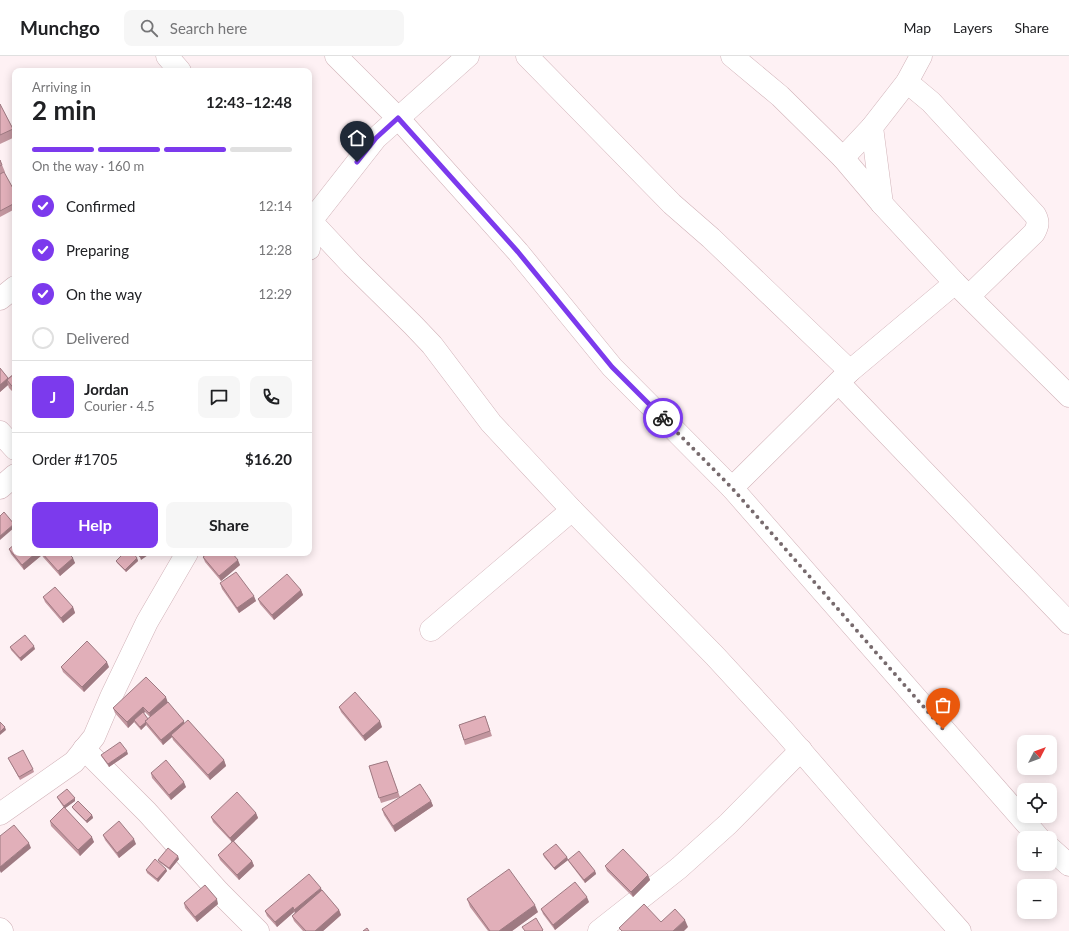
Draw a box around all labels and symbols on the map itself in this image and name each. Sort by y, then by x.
pin [340,121,374,162]
courier [643,398,683,438]
pin [926,688,960,729]
north arrow [1017,735,1057,775]

